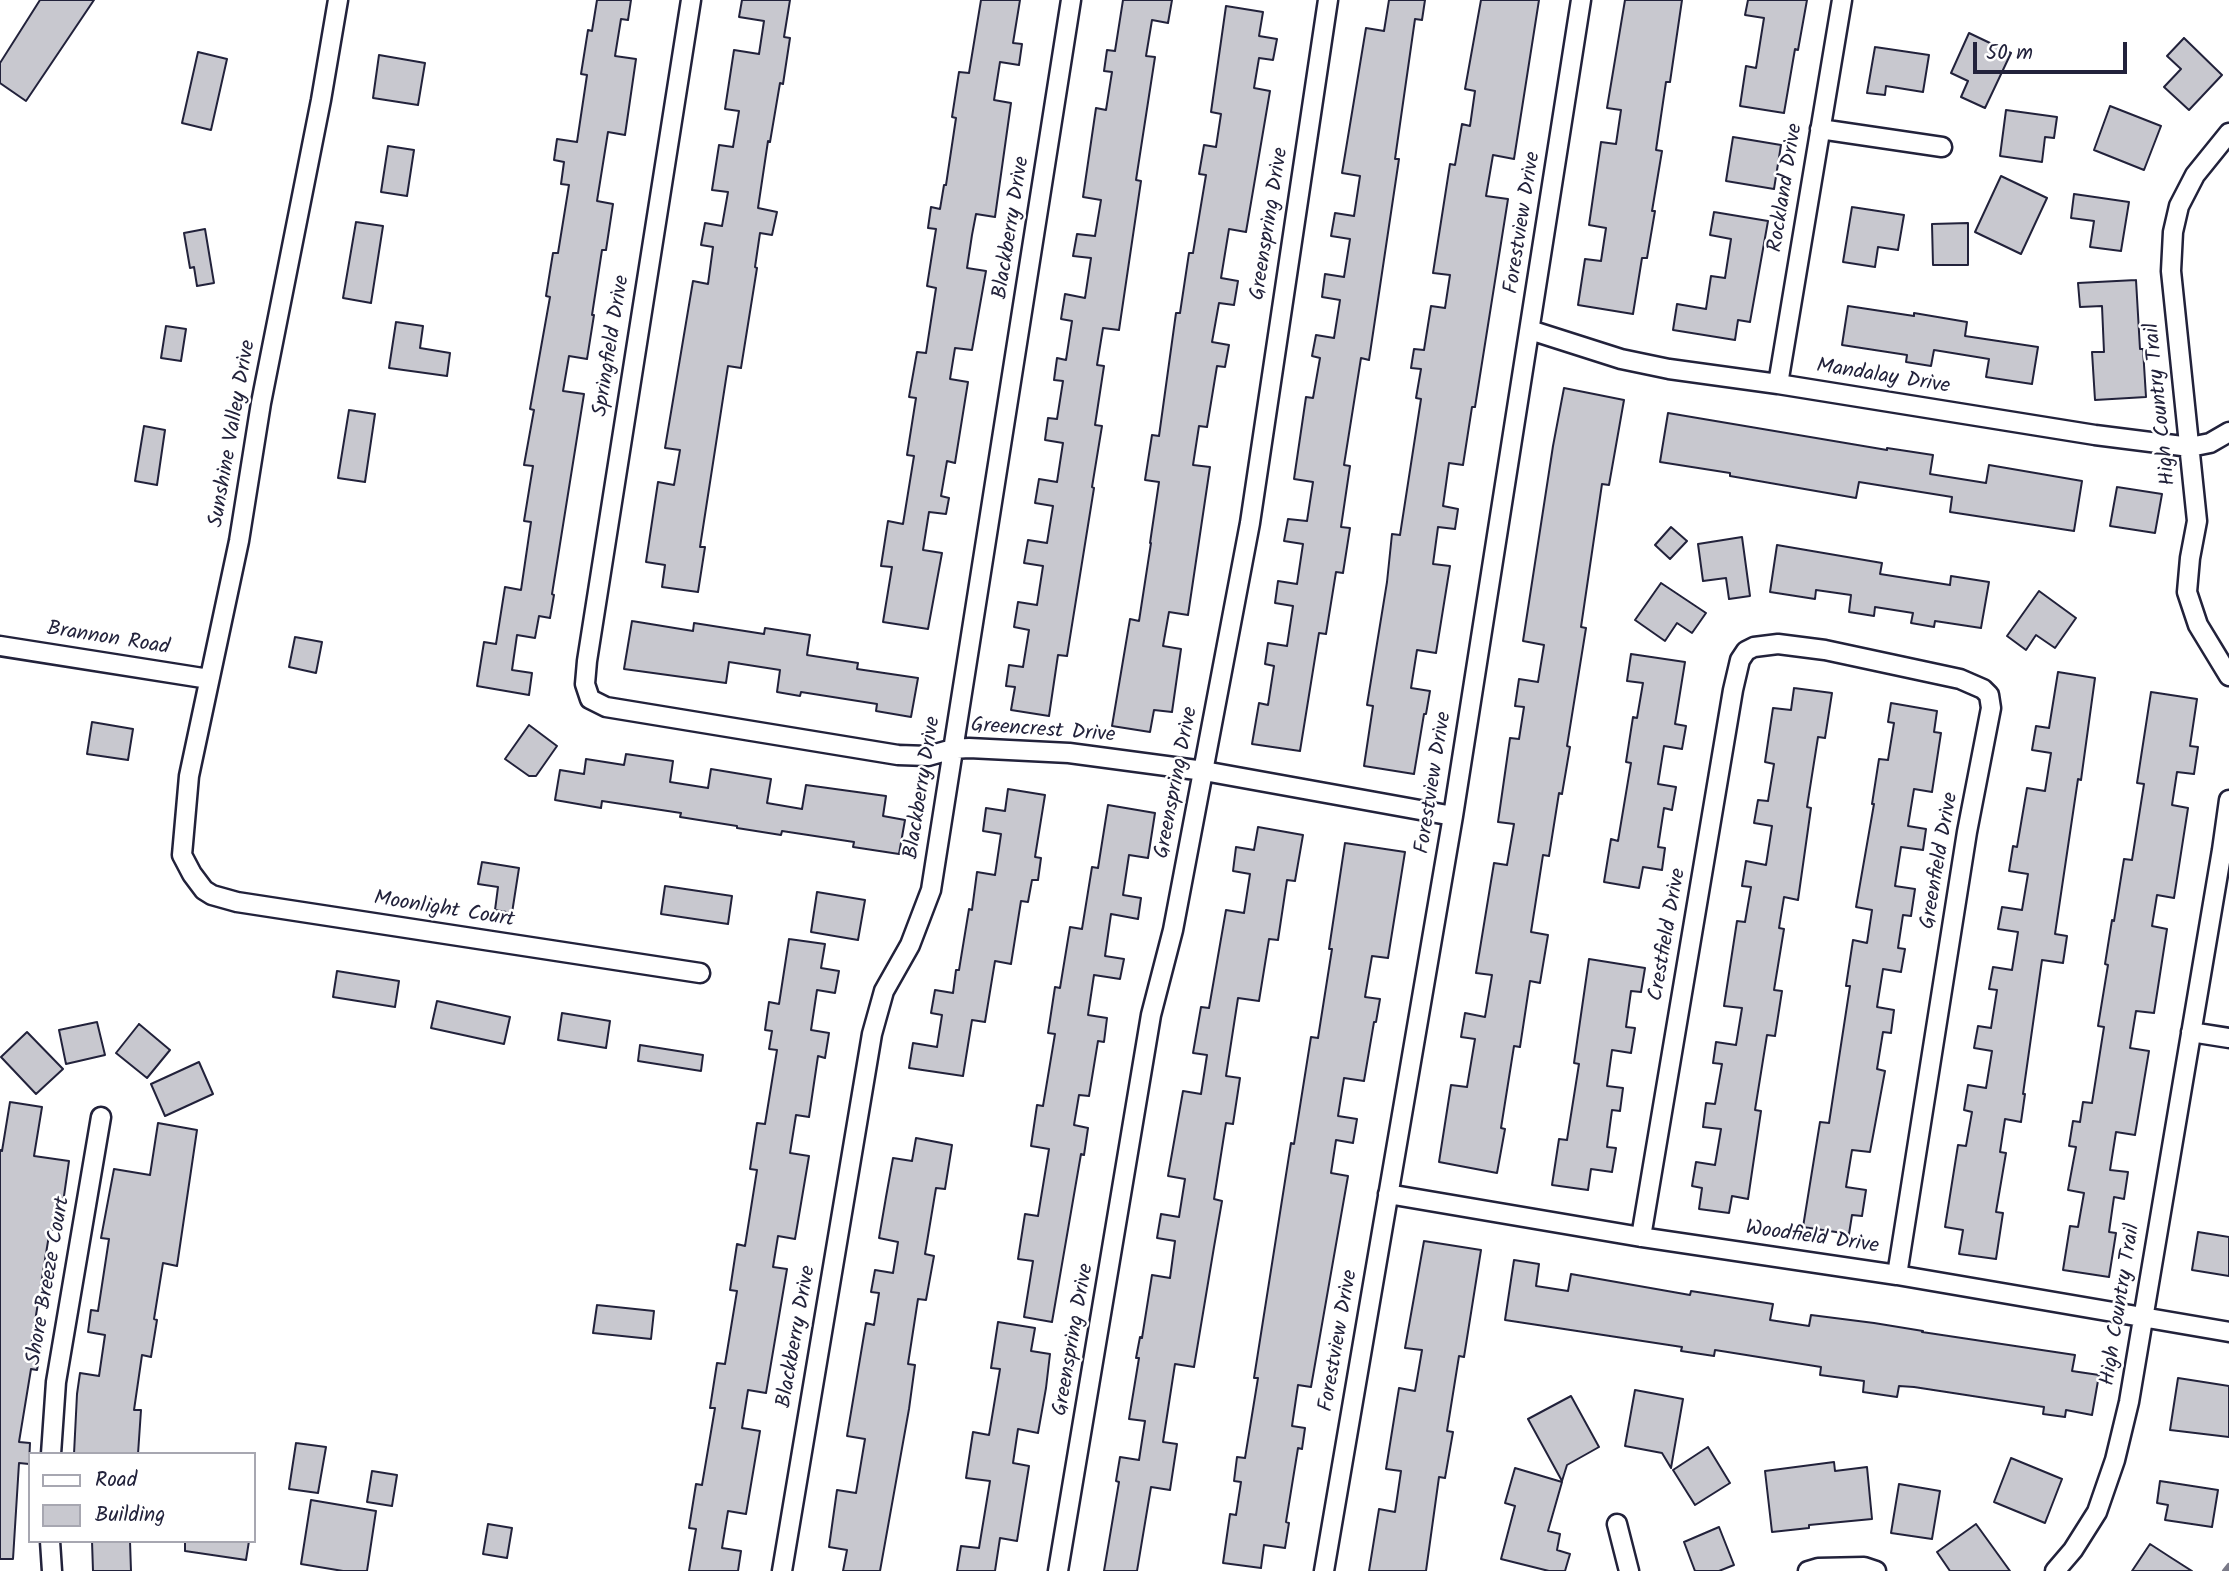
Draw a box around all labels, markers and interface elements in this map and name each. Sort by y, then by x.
scale bar [1977,28,2131,72]
text: 50 m [1986,37,2033,70]
street label: Rockland Drive [1764,122,1810,254]
street label: Greenspring Drive [1246,146,1296,302]
street label: Forestview Drive [1500,150,1548,296]
street label: Blackberry Drive [989,155,1037,301]
street label: Springfield Drive [589,274,637,418]
street label: High Country Trail [2141,321,2183,487]
street label: Sunshine Valley Drive [205,338,263,530]
street label: Mandalay Drive [1814,355,1952,401]
street label: Brannon Road [45,618,171,662]
street label: Greenspring Drive [1151,705,1205,861]
street label: Forestview Drive [1411,710,1459,856]
street label: Greencrest Drive [970,714,1116,750]
street label: Blackberry Drive [900,715,948,861]
street label: Greenfield Drive [1917,791,1965,931]
street label: Crestfield Drive [1645,867,1693,1003]
street label: Moonlight Court [372,887,516,935]
street label: Shore Breeze Court [23,1195,77,1367]
street label: Woodfield Drive [1744,1217,1880,1261]
street label: High Country Trail [2097,1222,2147,1388]
street label: Greenspring Drive [1049,1262,1101,1418]
street label: Blackberry Drive [773,1264,823,1410]
street label: Forestview Drive [1315,1268,1365,1414]
legend [28,1452,256,1543]
text: Road [95,1464,137,1497]
text: Building [95,1499,165,1532]

